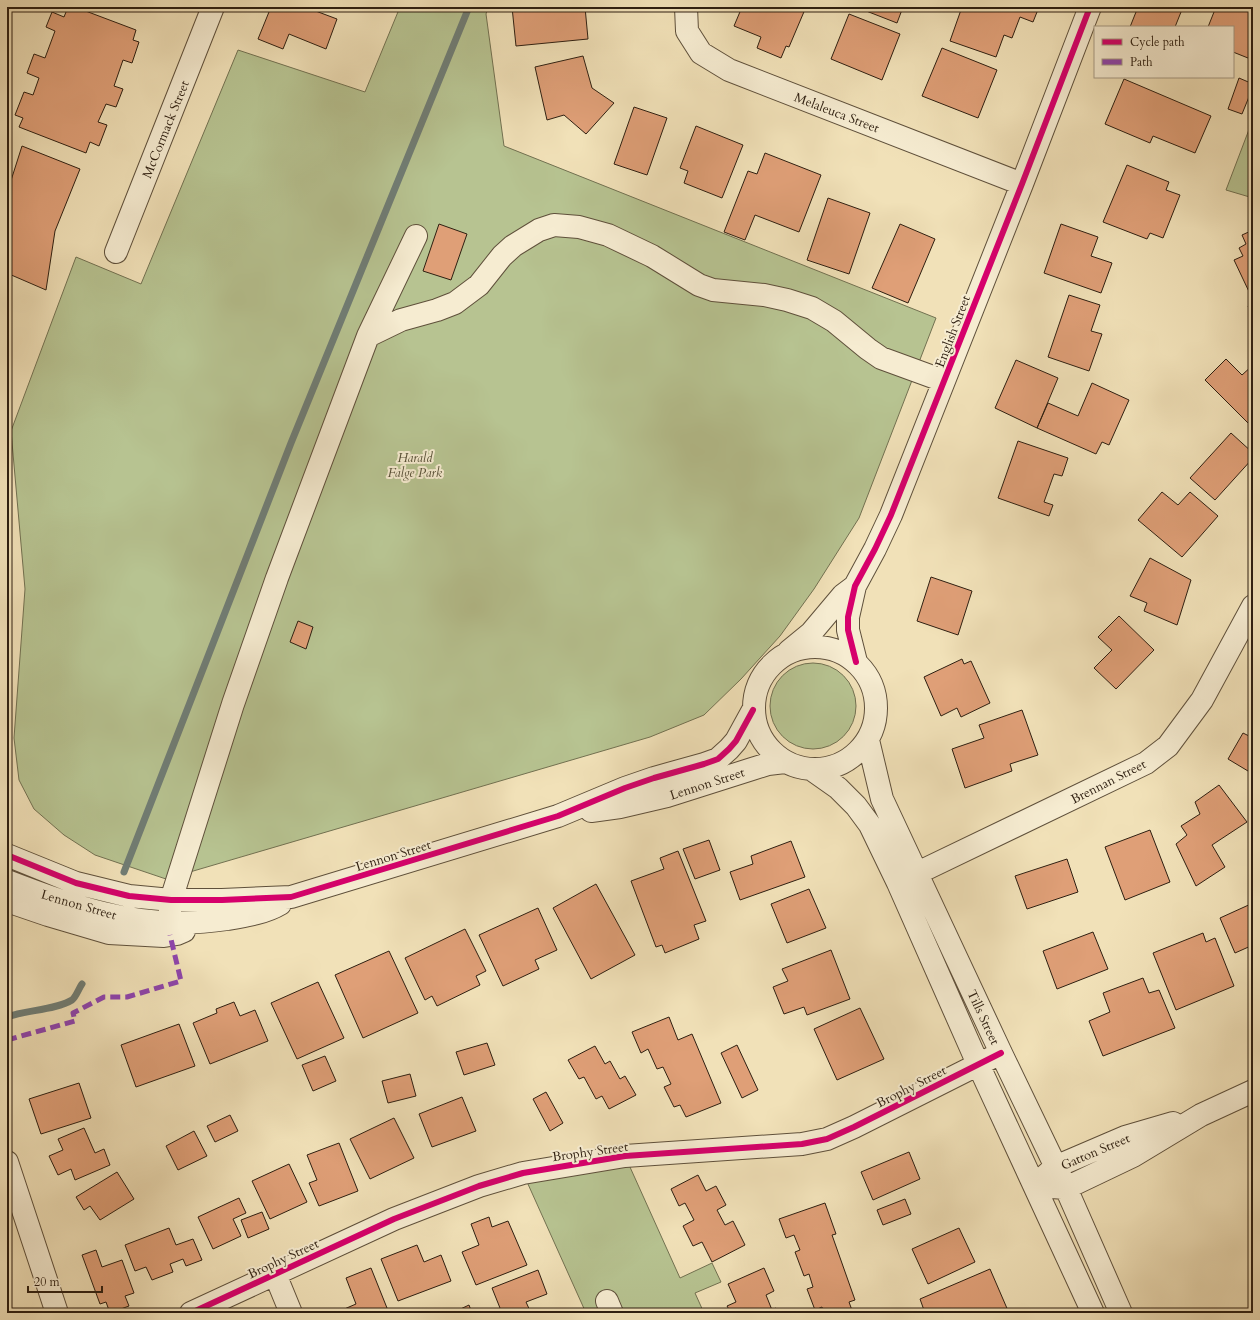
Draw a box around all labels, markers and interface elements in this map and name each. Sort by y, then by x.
legend [1094,26,1234,78]
text: Cycle path [1130,34,1185,50]
text: Path [1130,54,1153,70]
street label: McCormack Street [138,78,194,181]
street label: Melaleuca Street [792,88,882,137]
street label: English Street [931,293,975,370]
park label: Harald Falge Park [388,449,443,482]
street label: Brennan Street [1068,755,1149,809]
street label: Lennon Street [668,763,747,805]
street label: Lennon Street [353,836,433,876]
street label: Lennon Street [39,886,119,924]
street label: Tills Street [962,987,1004,1048]
street label: Brophy Street [873,1062,950,1112]
street label: Gatton Street [1058,1129,1133,1175]
street label: Brophy Street [551,1138,629,1166]
street label: Brophy Street [245,1235,322,1283]
scale bar [28,1268,102,1294]
text: 20 m [34,1274,61,1290]

